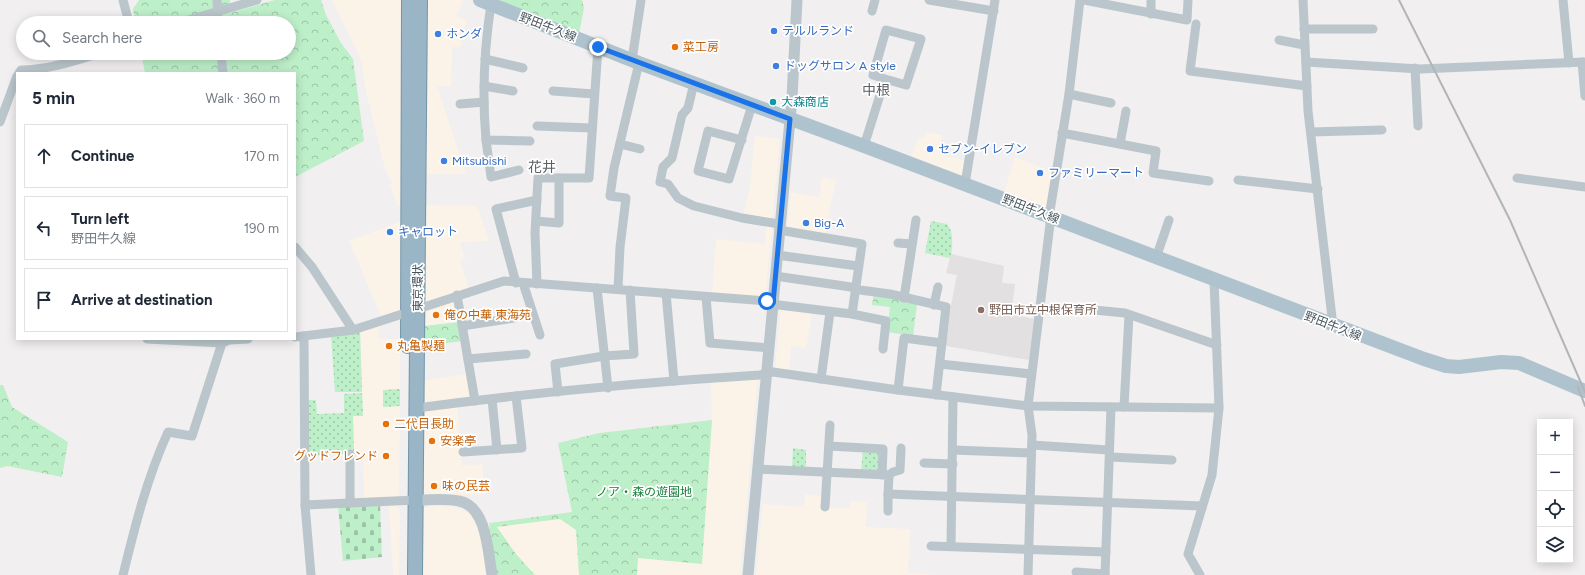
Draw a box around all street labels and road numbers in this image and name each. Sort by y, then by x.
street label: 野田牛久線 [517,10,579,44]
street label: 野田牛久線 [1000,192,1062,226]
street label: 東京環状 [411,264,425,312]
street label: 野田牛久線 [1302,309,1364,343]

